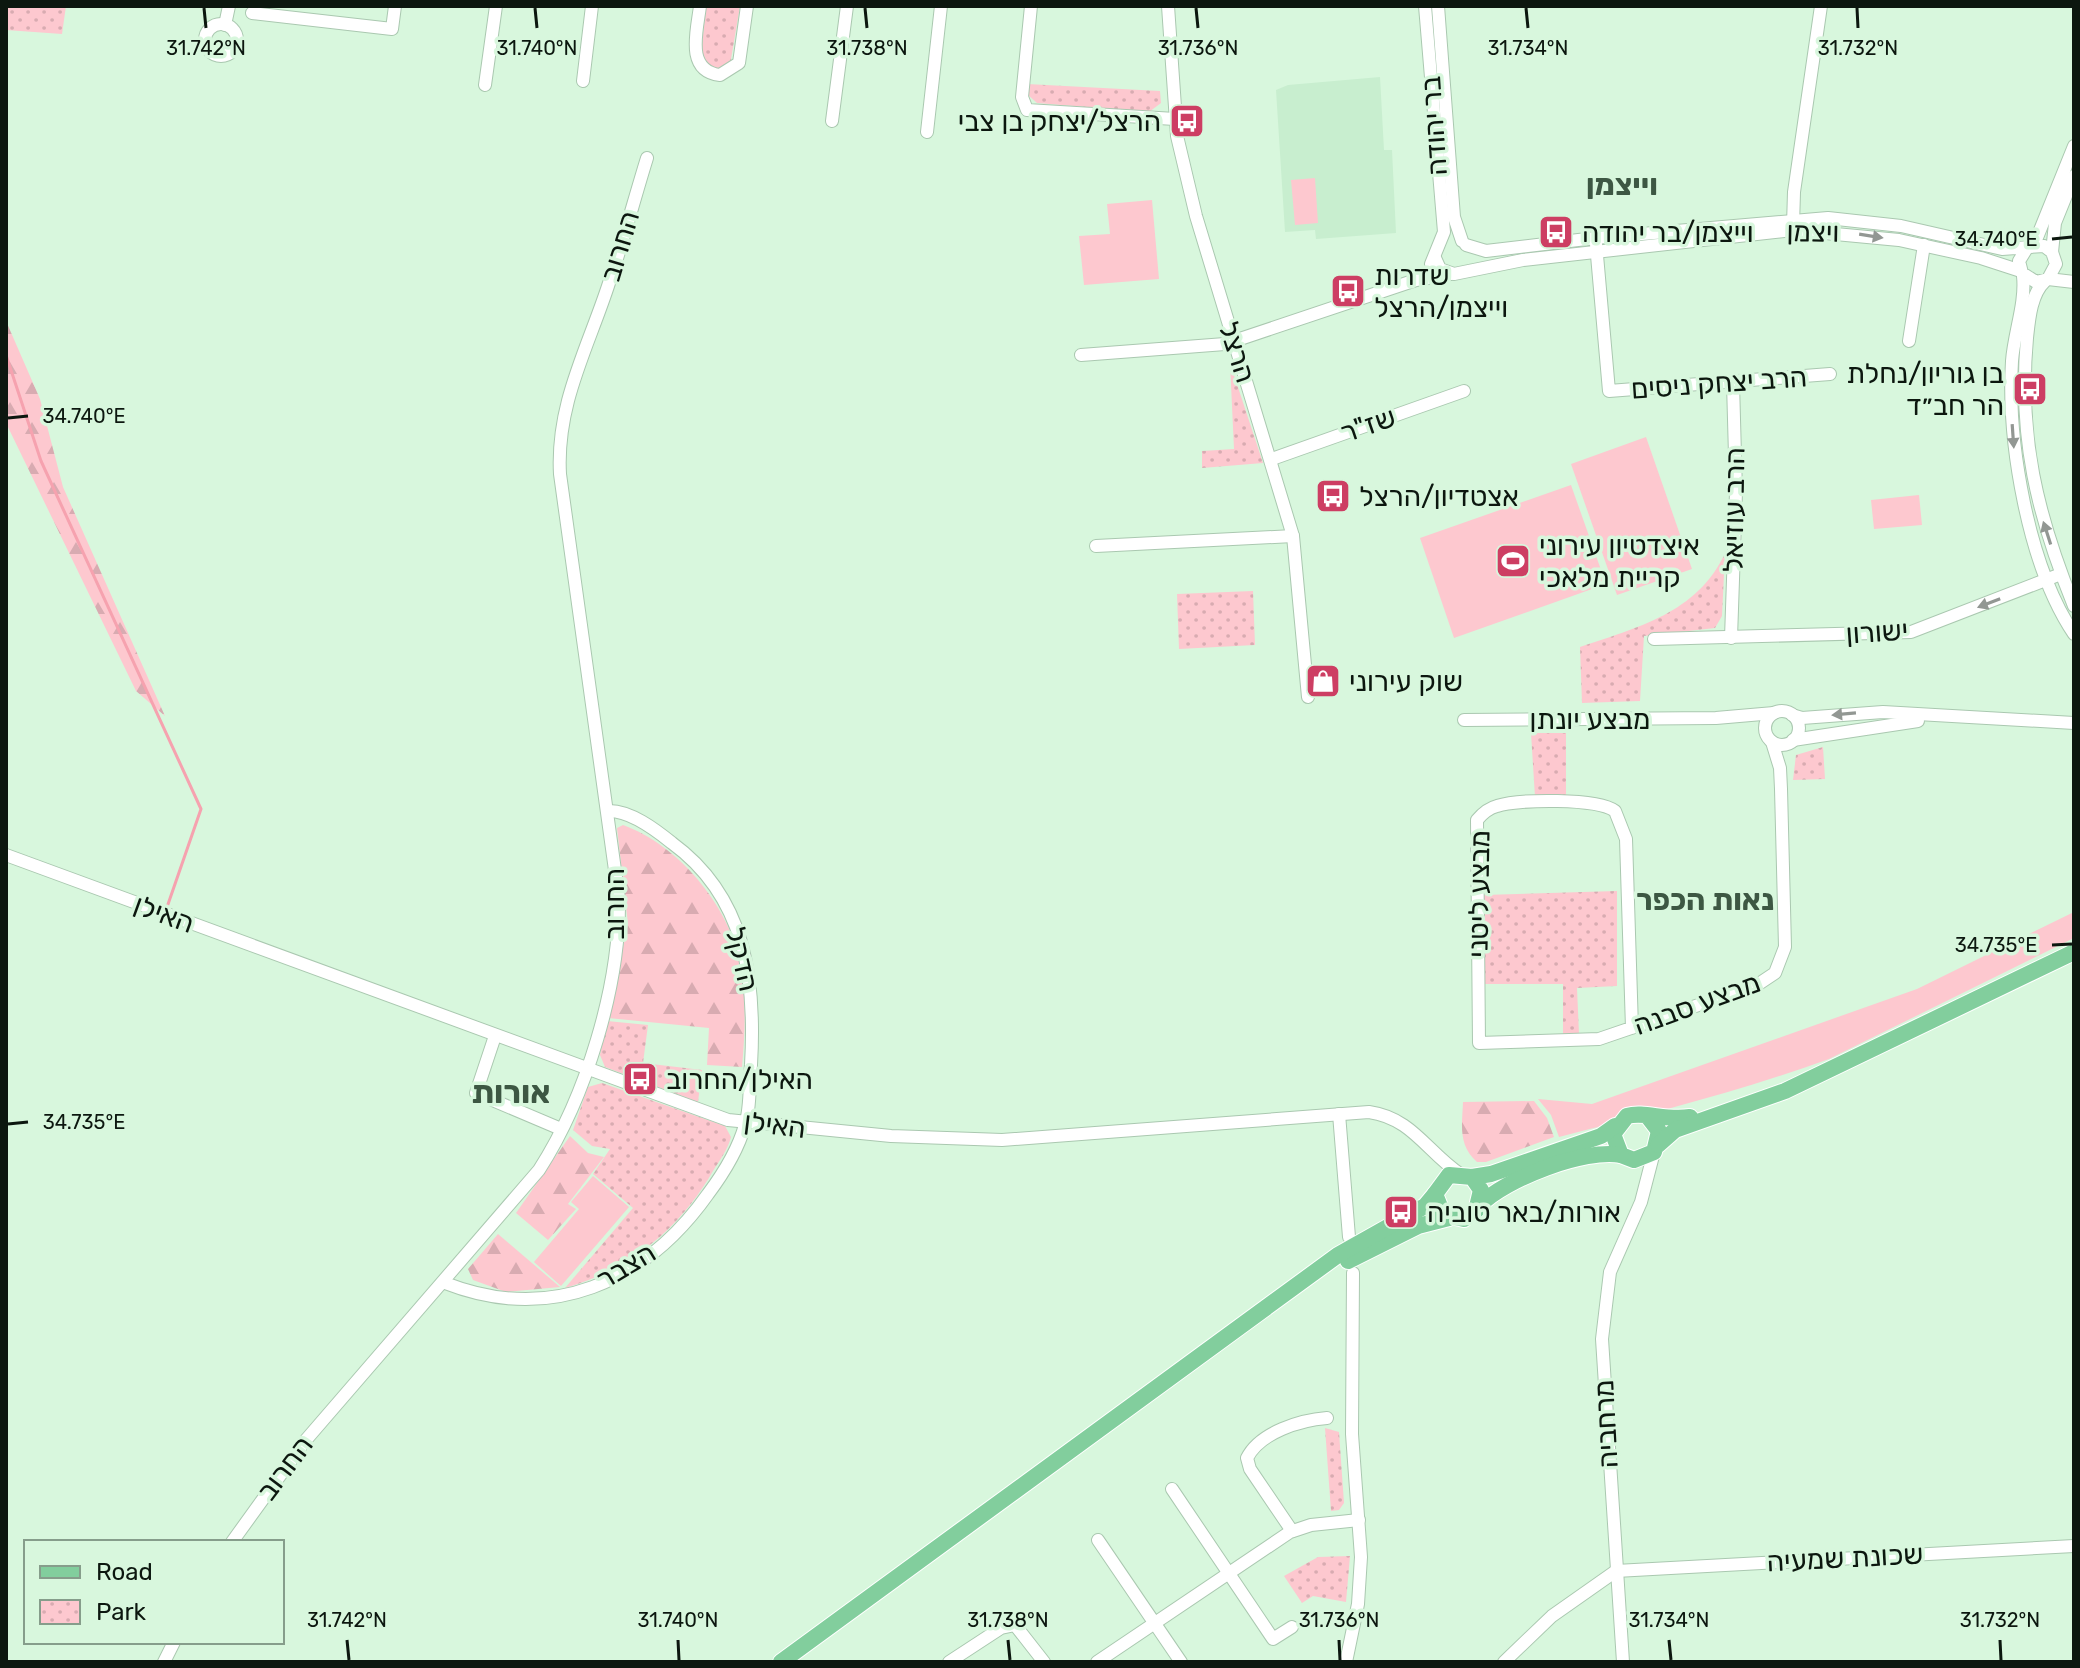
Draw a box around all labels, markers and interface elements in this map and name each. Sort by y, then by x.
text: 31.742°N [166,36,246,60]
text: 31.740°N [496,36,578,60]
text: 31.738°N [826,36,908,60]
text: 31.736°N [1158,36,1238,60]
text: 31.734°N [1487,36,1569,60]
text: 31.732°N [1818,36,1898,60]
street label: בר יהודה [1414,75,1454,177]
bus stop icon: הרצל/יצחק בן צבי [1168,102,1206,140]
place label: הרצל/יצחק בן צבי [958,105,1161,138]
district label: וייצמן [1586,167,1658,203]
street label: החרוב [594,207,646,285]
bus stop icon: וייצמן/בר יהודה [1537,213,1575,251]
street label: ויצמן [1786,215,1840,249]
place label: וייצמן/בר יהודה [1582,216,1754,249]
text: 34.740°E [1954,227,2038,251]
one-way arrow [1859,230,1884,242]
place label: שדרות וייצמן/הרצל [1374,259,1508,324]
bus stop icon: שדרות וייצמן/הרצל [1329,272,1367,310]
street label: הרצל [1212,317,1262,387]
place label: בן גוריון/נחלת הר חב״ד [1847,357,2004,422]
street label: הרב יצחק ניסים [1630,360,1808,406]
bus stop icon: בן גוריון/נחלת הר חב״ד [2011,370,2049,408]
street label: שז"ר [1336,400,1400,450]
text: 34.740°E [42,404,126,428]
one-way arrow [2007,424,2020,449]
street label: הרב עוזיאל [1716,447,1752,573]
bus stop icon: אצטדיון/הרצל [1314,477,1352,515]
place label: אצטדיון/הרצל [1359,480,1519,513]
one-way arrow [2040,521,2053,545]
place label: איצדטיון עירוני קריית מלאכי [1539,529,1700,594]
sports icon: איצדטיון עירוני קריית מלאכי [1494,542,1532,580]
one-way arrow [1977,597,2001,610]
street label: ישורון [1845,613,1909,651]
shop icon: שוק עירוני [1304,662,1342,700]
place label: שוק עירוני [1349,665,1463,698]
street label: מבצע יונתן [1530,703,1650,736]
one-way arrow [1831,708,1856,721]
street label: מבצע ליטני [1461,830,1497,958]
street label: החרוב [598,868,631,940]
district label: נאות הכפר [1636,882,1774,918]
street label: האילן [129,888,199,940]
street label: הדקל [719,924,765,994]
text: 34.735°E [1955,933,2037,957]
street label: מבצע סבנה [1629,966,1765,1042]
bus stop icon: האילן/החרוב [621,1060,659,1098]
place label: האילן/החרוב [666,1063,813,1096]
district label: אורות [471,1073,551,1111]
street label: האילן [742,1105,808,1145]
text: 34.735°E [43,1110,125,1134]
bus stop icon: אורות/באר טוביה [1382,1193,1420,1231]
place label: אורות/באר טוביה [1427,1196,1621,1229]
street label: הצבר [591,1236,661,1296]
street label: מרחביה [1587,1379,1625,1469]
street label: החרוב [250,1429,320,1507]
street label: שכונת שמעיה [1766,1537,1924,1579]
legend [24,1540,284,1644]
text: Road [96,1558,153,1586]
text: Park [96,1598,147,1626]
text: 31.742°N [307,1608,387,1632]
text: 31.740°N [637,1608,719,1632]
text: 31.738°N [967,1608,1049,1632]
text: 31.736°N [1299,1608,1379,1632]
text: 31.734°N [1628,1608,1710,1632]
text: 31.732°N [1960,1608,2040,1632]

